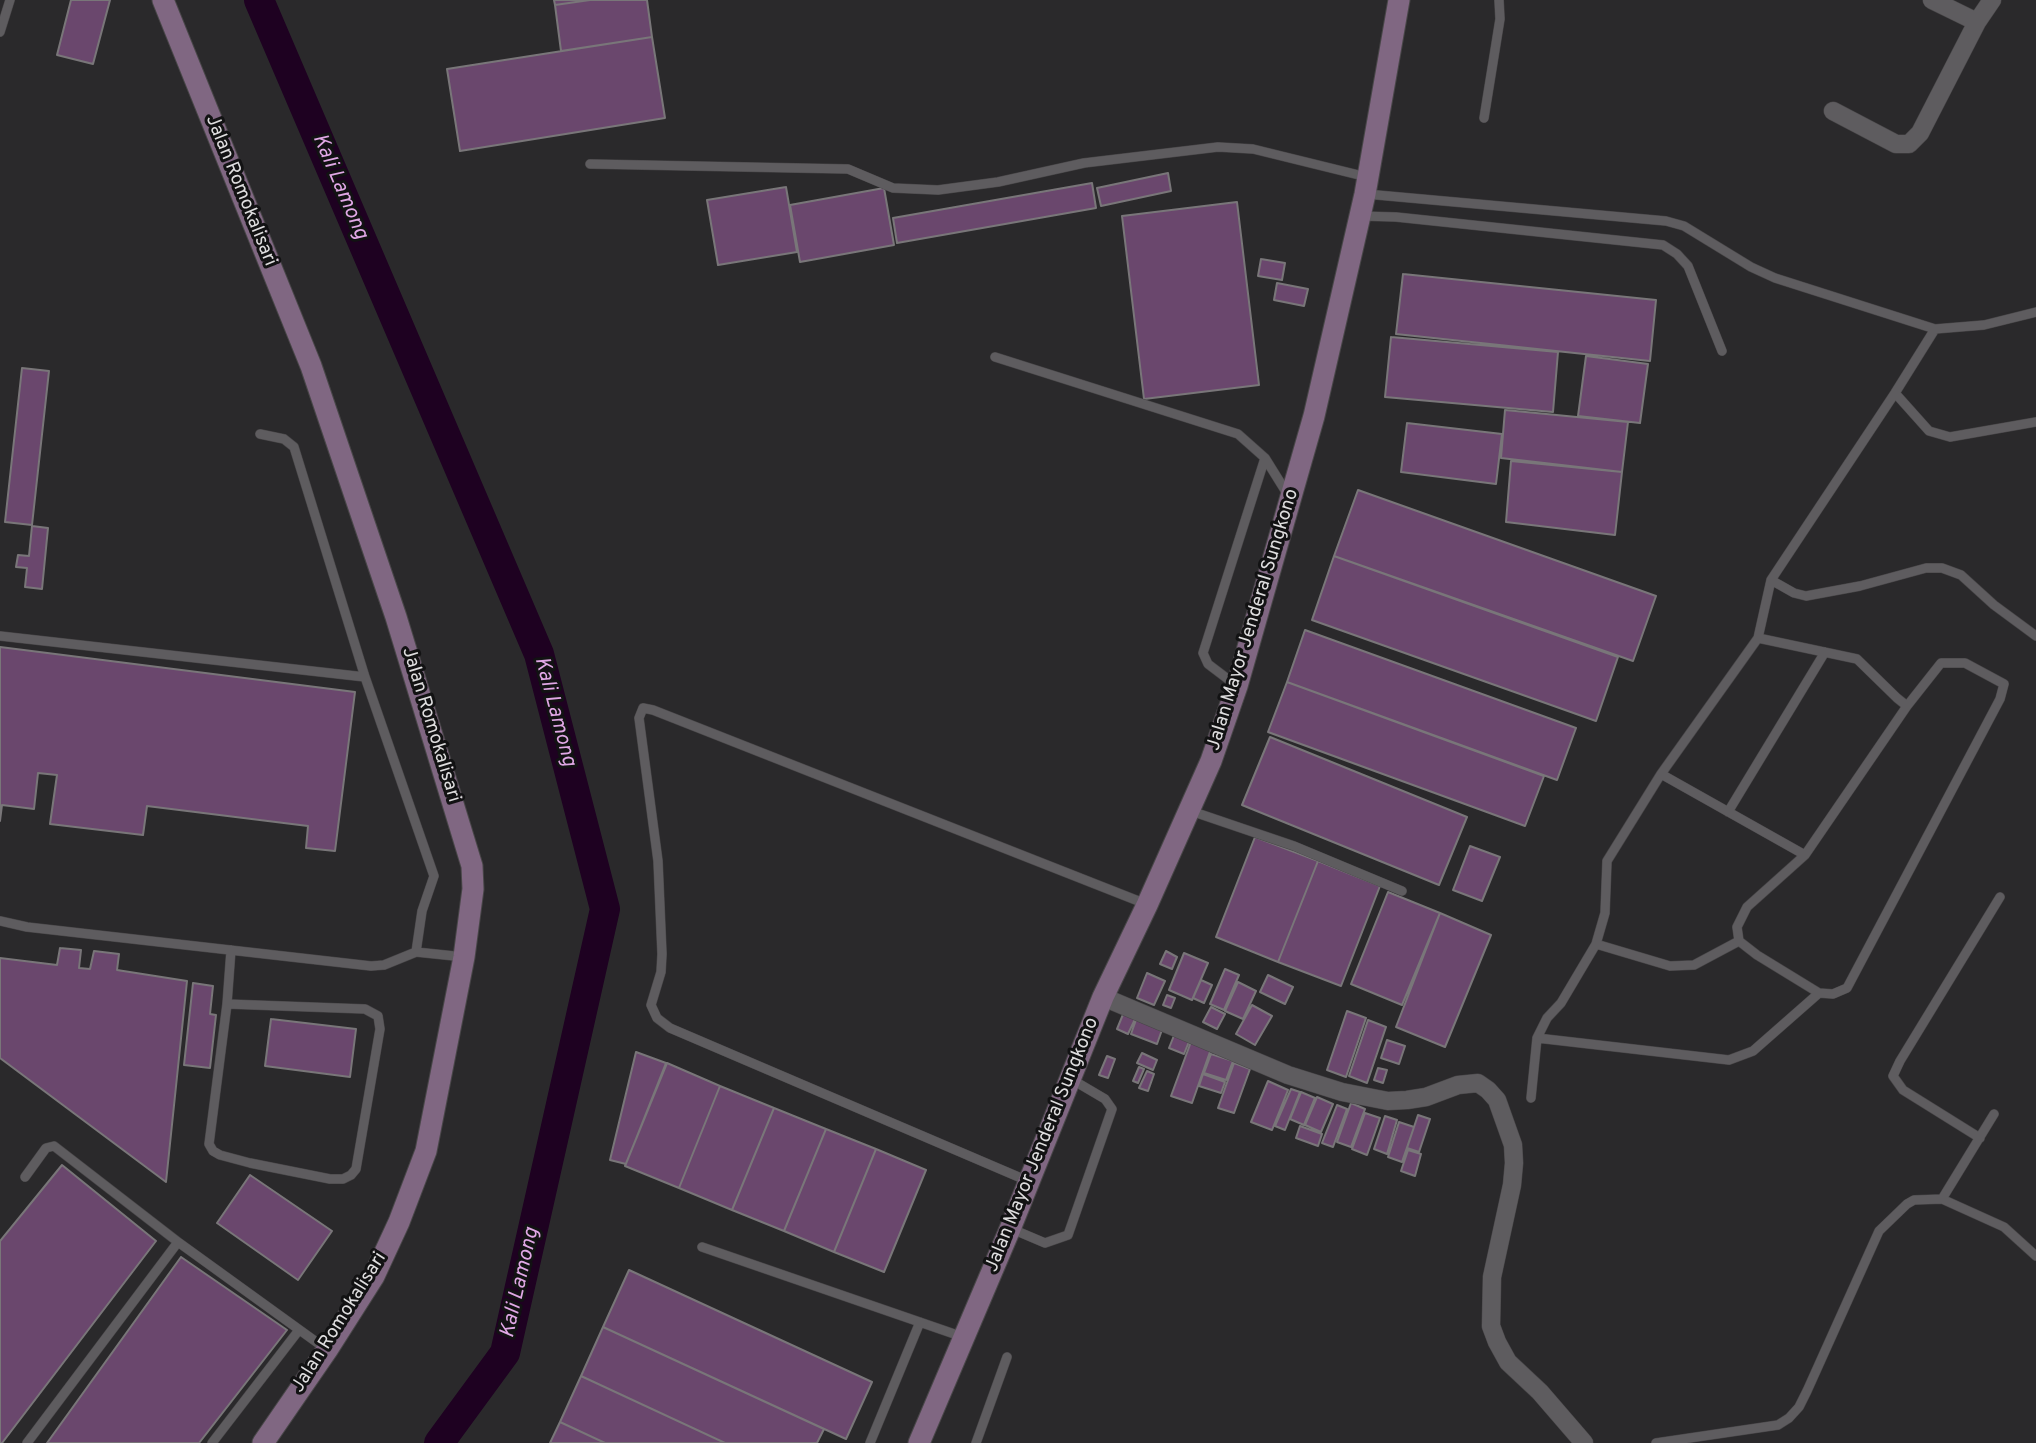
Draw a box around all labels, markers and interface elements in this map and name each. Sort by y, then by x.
street label: Jalan Romokalisari [199,112,281,270]
water label: Kali Lamong [305,130,373,244]
street label: Jalan Mayor Jenderal Sungkono [1203,486,1305,754]
street label: Jalan Romokalisari [396,645,464,805]
water label: Kali Lamong [527,655,581,769]
street label: Jalan Mayor Jenderal Sungkono [981,1014,1105,1276]
water label: Kali Lamong [496,1225,546,1341]
street label: Jalan Romokalisari [288,1249,392,1397]

